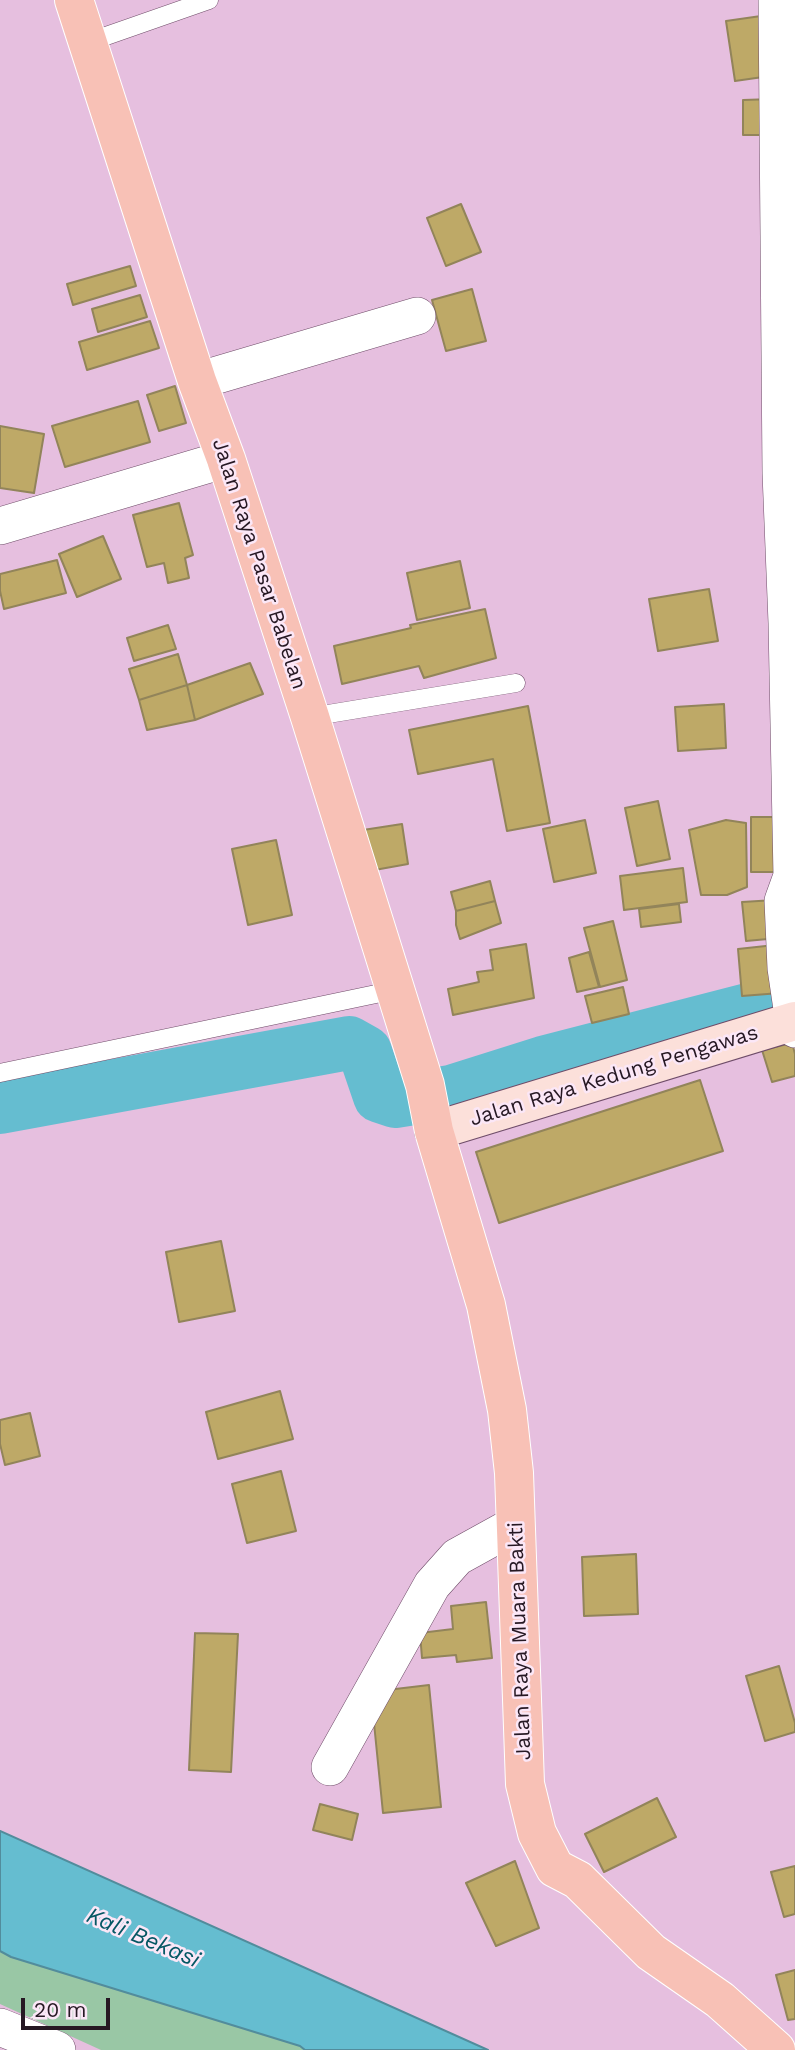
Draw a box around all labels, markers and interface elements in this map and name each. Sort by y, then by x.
street label: Jalan Raya Pasar Babelan [206,435,312,693]
street label: Jalan Raya Kedung Pengawas [467,1020,761,1132]
street label: Jalan Raya Muara Bakti [503,1521,537,1761]
water label: Kali Bekasi [82,1902,204,1974]
scale bar [24,1983,114,2027]
text: 20 m [34,1997,86,2022]

